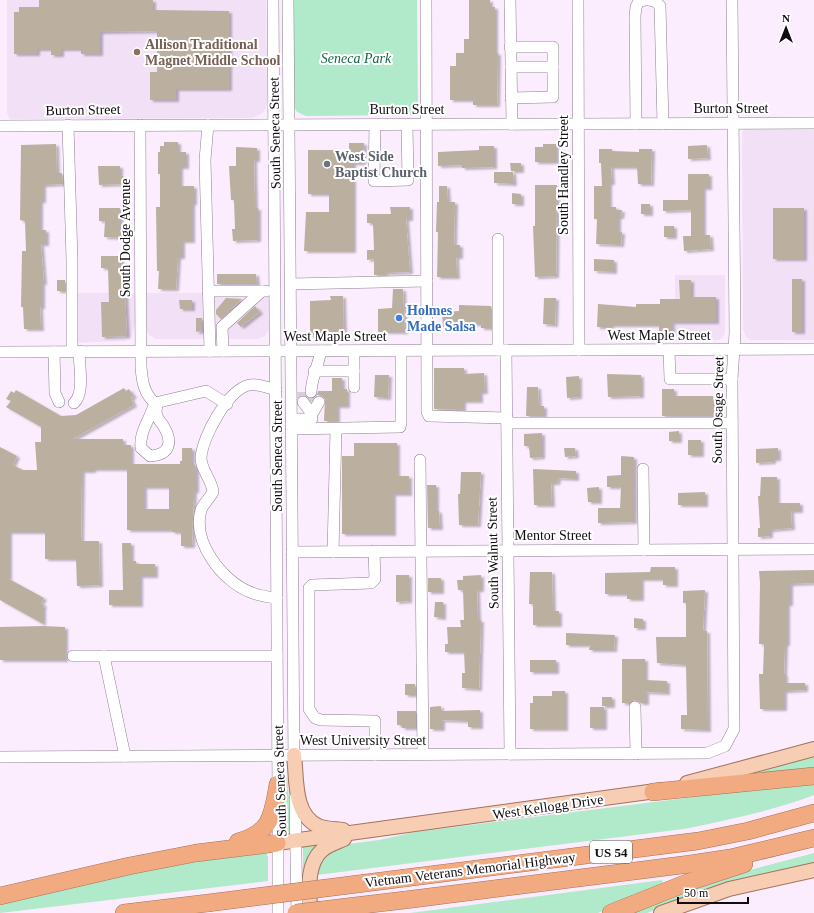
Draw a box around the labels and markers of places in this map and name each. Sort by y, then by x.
place label: Allison Traditional Magnet Middle School [145,37,280,68]
marker: Allison Traditional Magnet Middle School [132,47,142,57]
place label: West Side Baptist Church [335,149,427,180]
marker: West Side Baptist Church [322,159,332,169]
place label: Holmes Made Salsa [407,303,476,334]
marker: Holmes Made Salsa [394,313,404,323]

